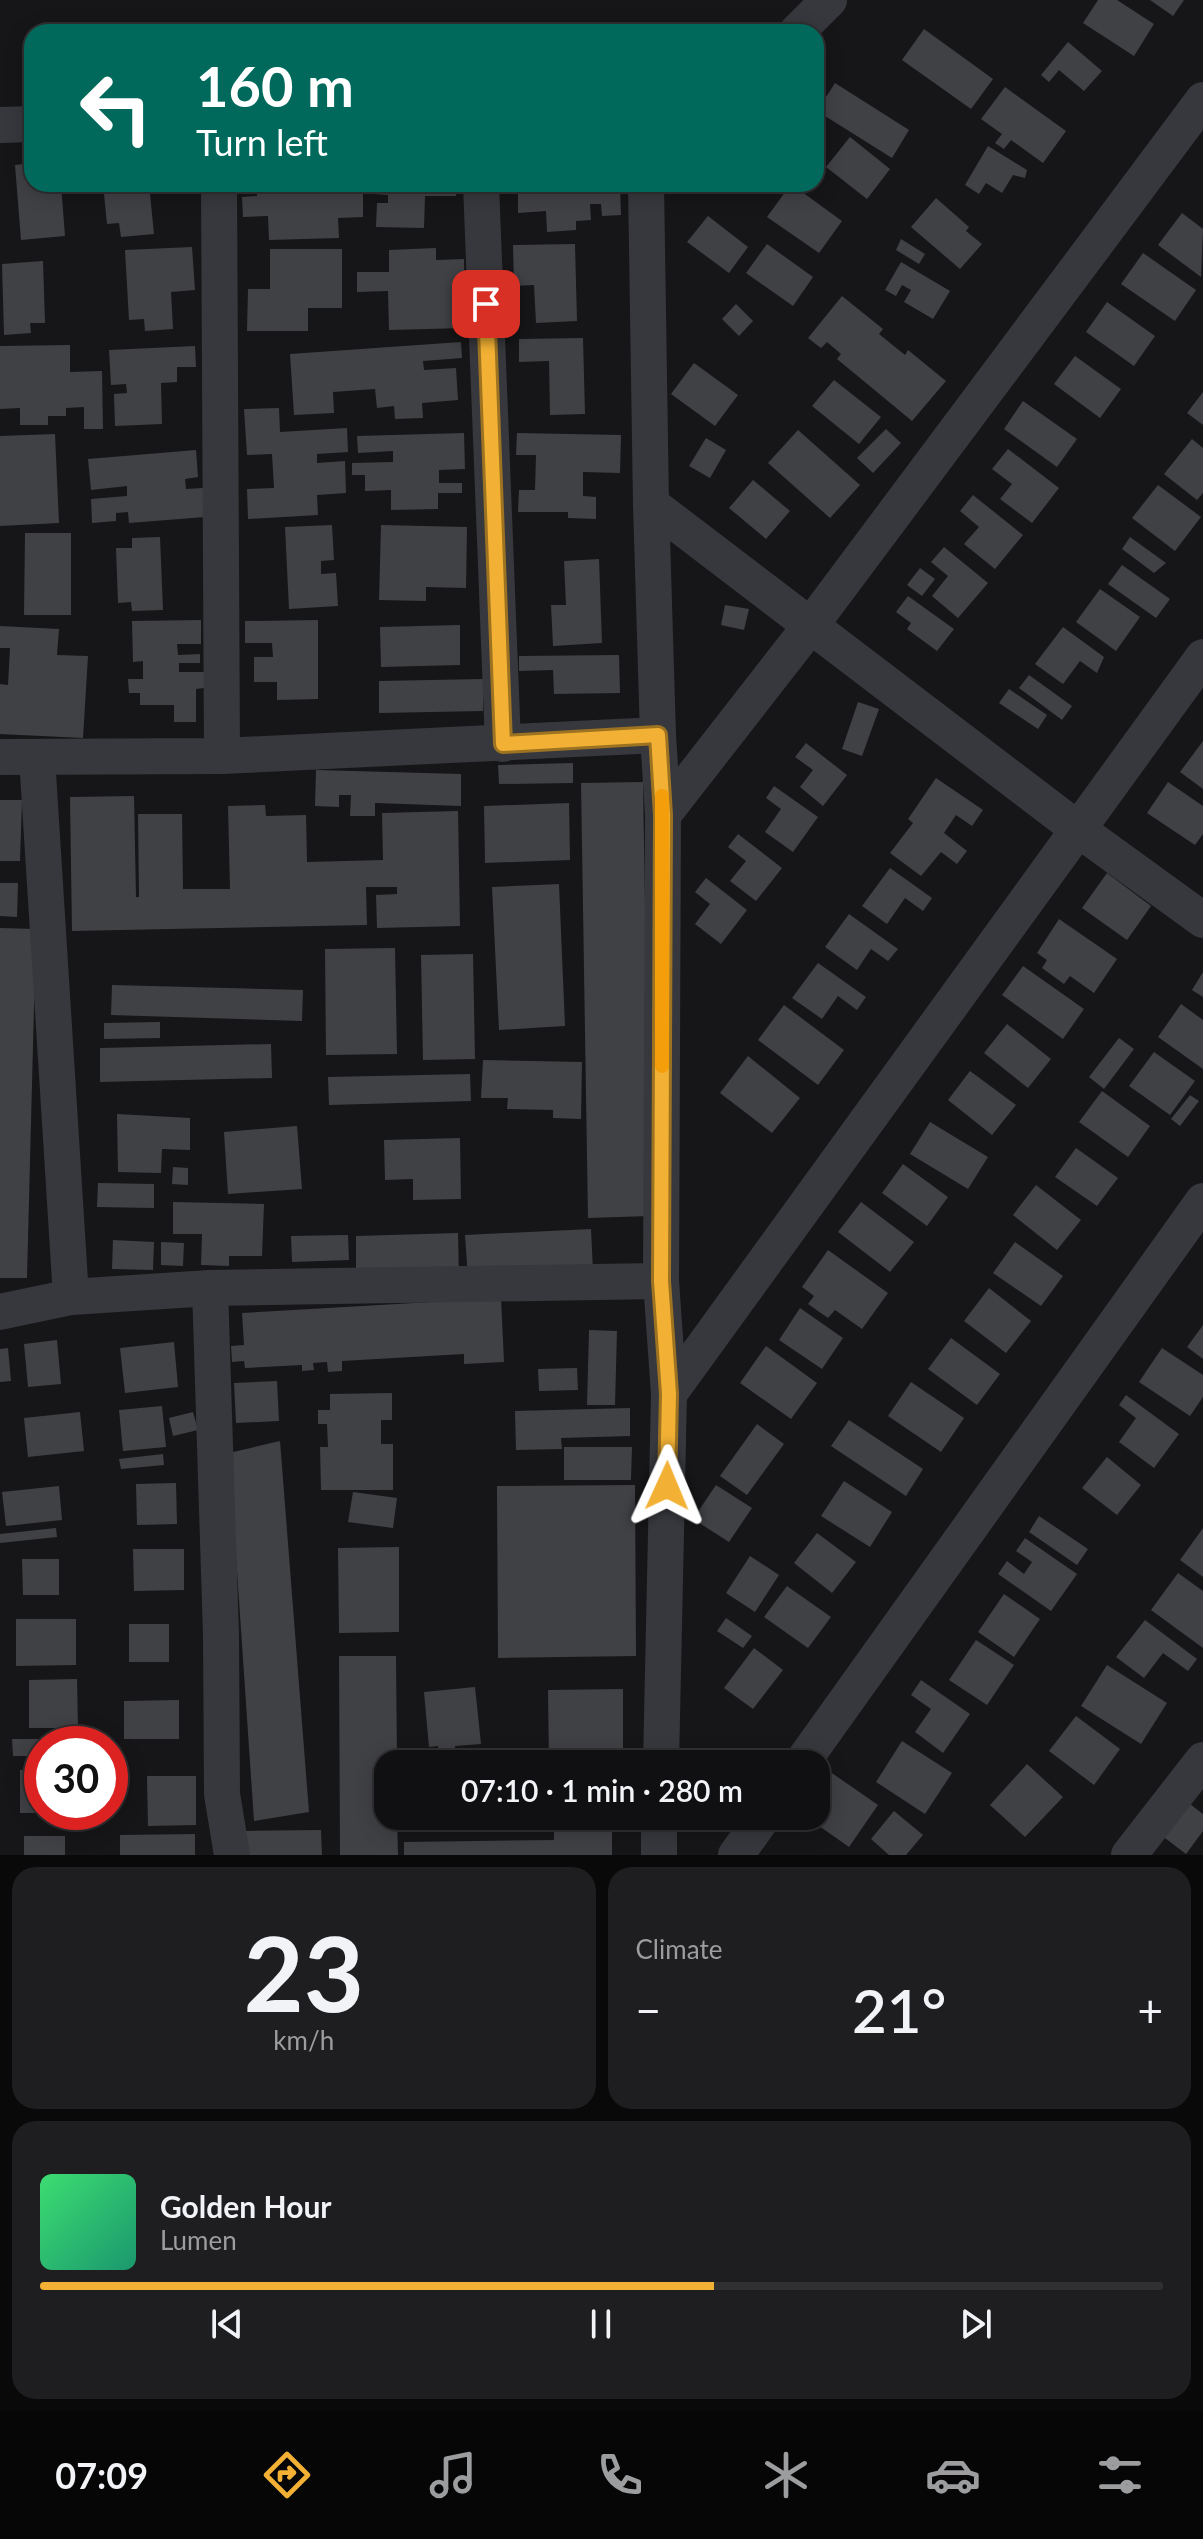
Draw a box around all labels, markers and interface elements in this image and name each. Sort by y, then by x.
text: 160 m [196,52,354,119]
icon: left [64,56,168,160]
text: Turn left [196,120,328,164]
pin [452,270,520,338]
icon: arrive [464,282,508,326]
position arrow [625,1444,709,1528]
speed limit sign: 30 [24,1726,128,1830]
text: 07:10 · 1 min · 280 m [461,1772,743,1808]
text: 23 [243,1909,364,2034]
text: Climate [636,1933,722,1965]
text: 21° [852,1974,947,2046]
text: − [636,1984,661,2036]
text: + [1137,1984,1163,2036]
text: km/h [273,2024,334,2056]
text: Golden Hour [160,2188,332,2224]
text: Lumen [160,2224,237,2256]
icon: previous [205,2302,249,2346]
icon: pause [579,2302,623,2346]
icon: next [954,2302,998,2346]
icon: directions [259,2447,315,2503]
icon: music [425,2447,481,2503]
icon: phone [592,2447,648,2503]
icon: climate [758,2447,814,2503]
icon: car [925,2447,981,2503]
icon: filters [1092,2447,1148,2503]
text: 07:09 [55,2453,148,2497]

